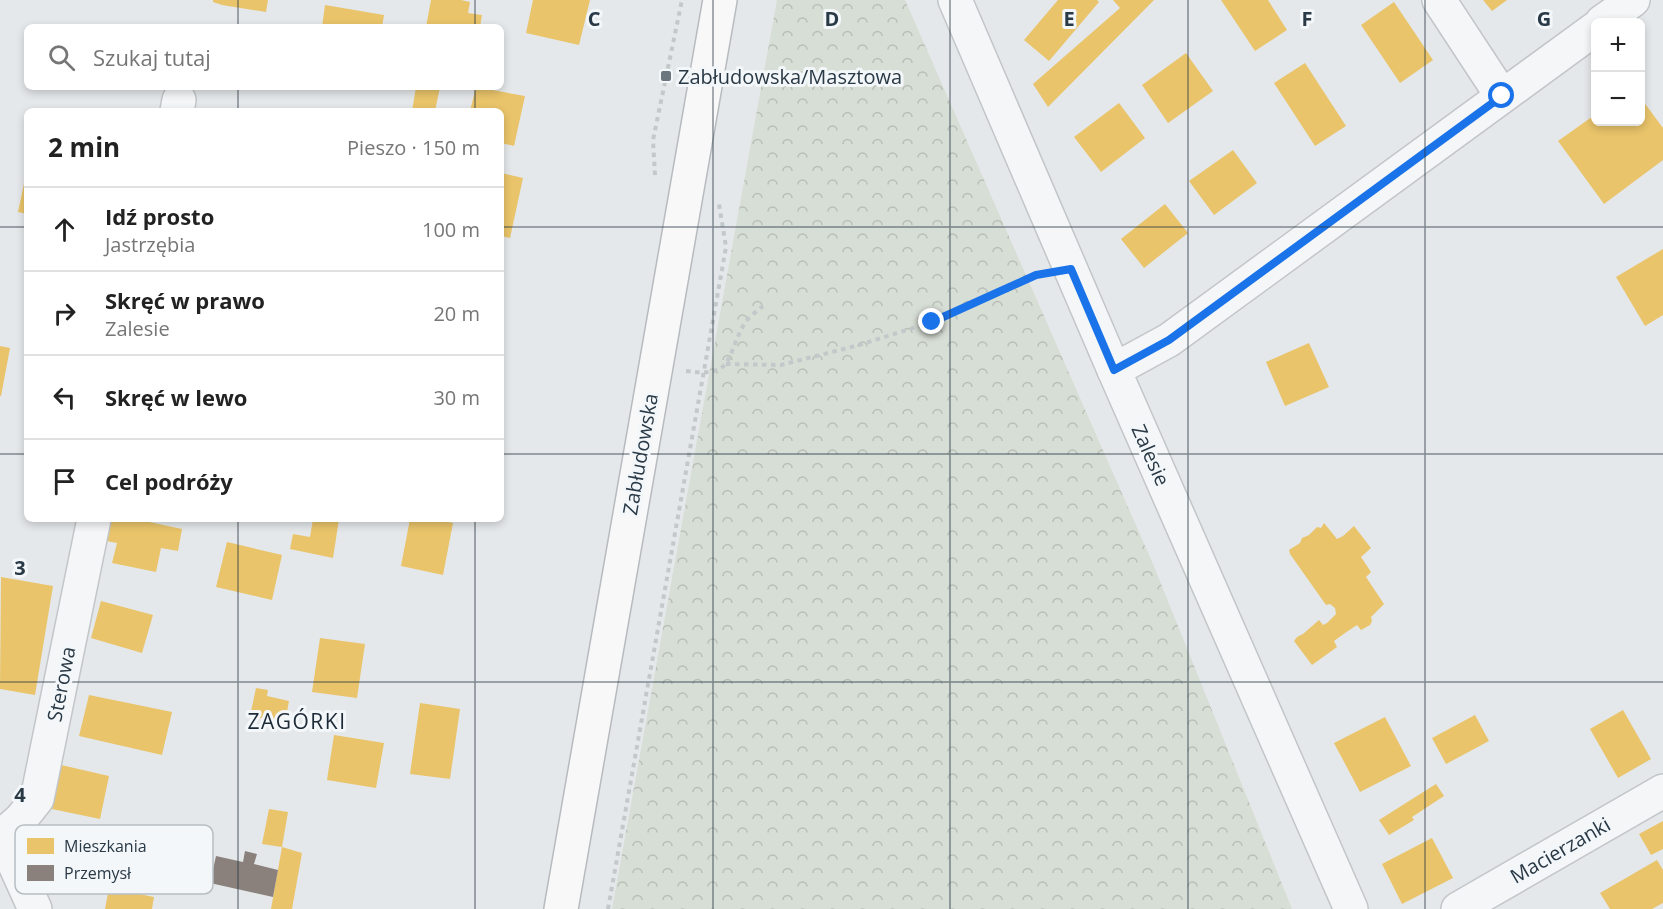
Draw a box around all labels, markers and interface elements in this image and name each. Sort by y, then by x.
text: C [588,5,601,32]
text: D [825,5,839,32]
text: E [1063,5,1075,32]
text: F [1302,5,1312,32]
text: G [1537,5,1551,32]
map controls [1591,18,1645,126]
button: + [1591,18,1645,72]
search box [24,24,504,90]
icon: search [45,41,78,74]
text: Szukaj tutaj [93,42,211,72]
place label: Zabłudowska/Masztowa [678,63,902,90]
marker: Zabłudowska/Masztowa [659,69,673,83]
button: − [1591,72,1645,126]
route start [1488,82,1514,108]
text: 2 min [48,129,120,165]
text: Pieszo · 150 m [347,134,480,161]
text: Idź prosto [105,201,214,231]
icon: ahead [48,213,81,246]
text: 100 m [422,216,480,243]
text: Jastrzębia [105,231,195,258]
text: Skręć w prawo [105,285,265,315]
icon: right [48,297,81,330]
text: 20 m [433,300,480,327]
route end [918,308,944,334]
text: Zalesie [105,315,170,342]
icon: left [48,381,81,414]
text: Skręć w lewo [105,382,247,412]
text: 30 m [433,384,480,411]
street label: Zabłudowska [616,391,664,517]
street label: Zalesie [1126,420,1176,490]
icon: arrive [48,465,81,498]
text: Cel podróży [105,466,233,496]
text: 3 [14,554,26,581]
street label: Sterowa [40,644,82,724]
district label: ZAGÓRKI [247,707,347,735]
text: 4 [14,781,26,808]
street label: Macierzanki [1505,810,1615,890]
legend [15,825,213,894]
text: Mieszkania [64,835,147,857]
text: Przemysł [64,862,132,884]

